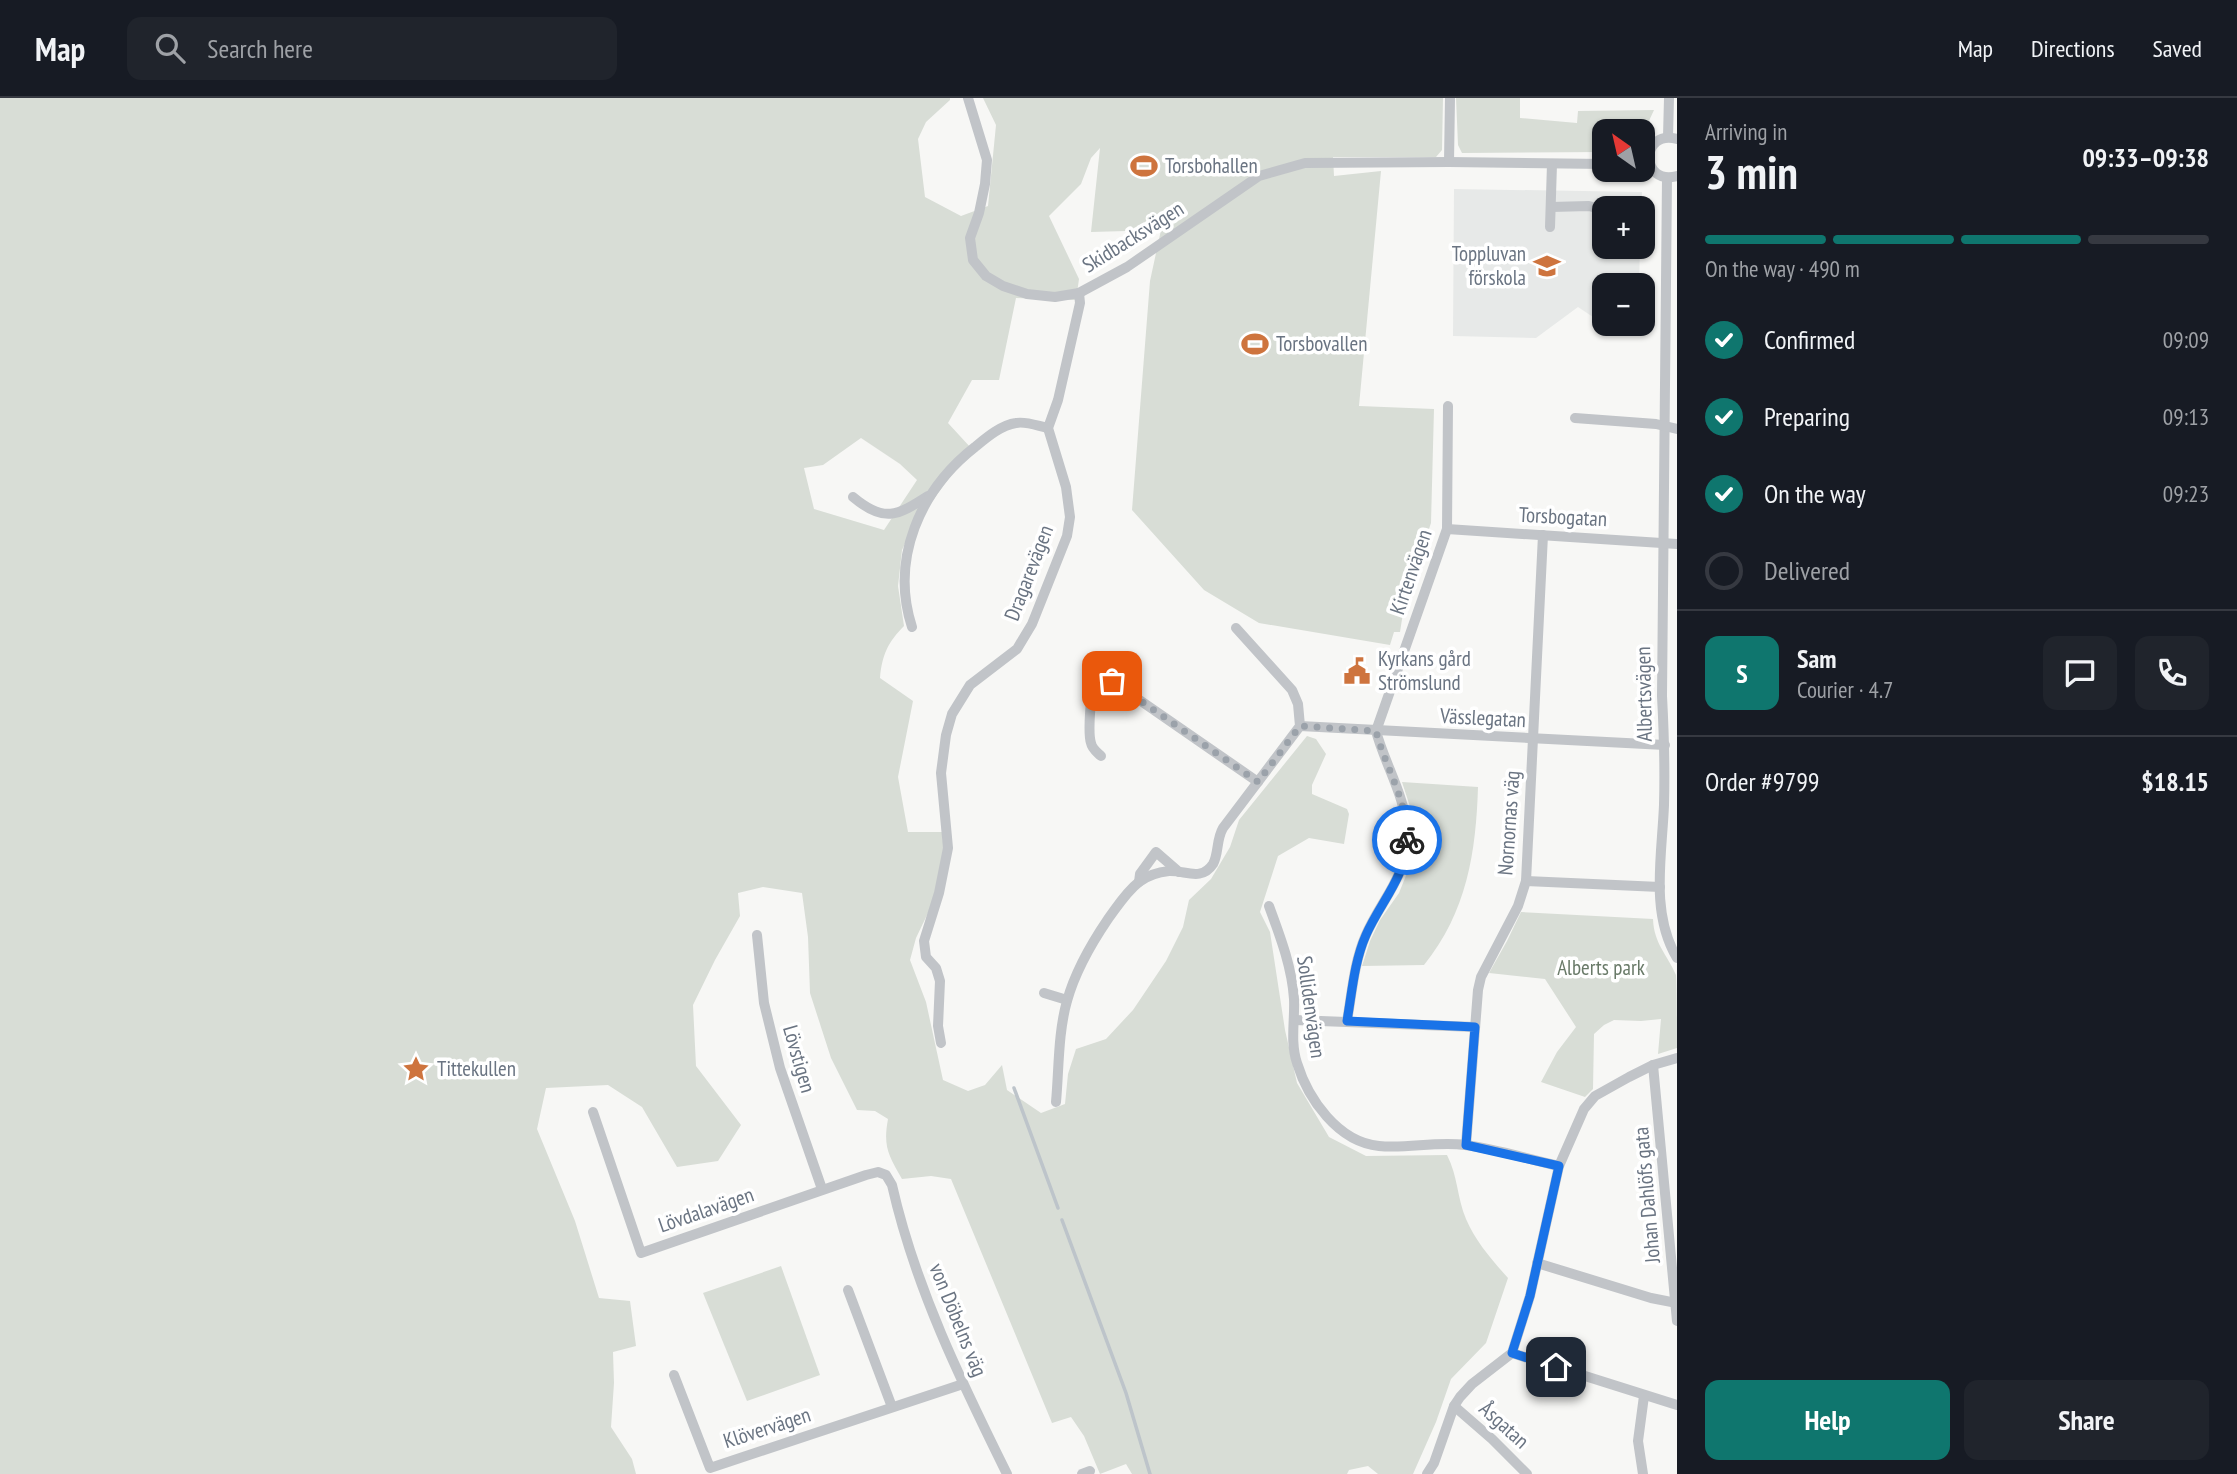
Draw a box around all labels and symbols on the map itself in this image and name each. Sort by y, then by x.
north arrow [1592,119,1656,182]
sports icon: Torsbohallen [1129,151,1159,181]
place label: Torsbohallen [1165,152,1258,179]
street label: Skidbacksvägen [1077,195,1188,278]
place label: Toppluvan förskola [1452,240,1526,291]
school or university icon: Toppluvan förskola [1532,251,1562,281]
sports icon: Torsbovallen [1240,329,1270,359]
place label: Torsbovallen [1276,330,1367,357]
street label: Torsbogatan [1518,501,1608,532]
street label: Dragarevägen [998,521,1059,624]
street label: Kirtenvägen [1383,526,1438,618]
place label: Kyrkans gård Strömslund [1378,645,1471,696]
street label: Albertsvägen [1629,646,1658,742]
pin [1082,651,1142,711]
public building icon: Kyrkans gård Strömslund [1342,656,1372,686]
street label: Vässlegatan [1438,702,1527,733]
street label: Nornornas väg [1491,770,1526,876]
courier [1372,805,1442,875]
street label: Sollidenvägen [1291,954,1332,1060]
park label: Alberts park [1557,954,1645,981]
street label: Lövstigen [777,1022,822,1096]
place icon: Tittekullen [401,1054,431,1084]
place label: Tittekullen [437,1055,516,1082]
street label: Johan Dahlöfs gata [1627,1126,1666,1265]
street label: Lövdalavägen [655,1181,757,1238]
street label: von Döbelns väg [923,1259,993,1380]
pin [1526,1337,1586,1397]
street label: Åsgatan [1474,1395,1535,1454]
street label: Klövervägen [720,1401,814,1454]

